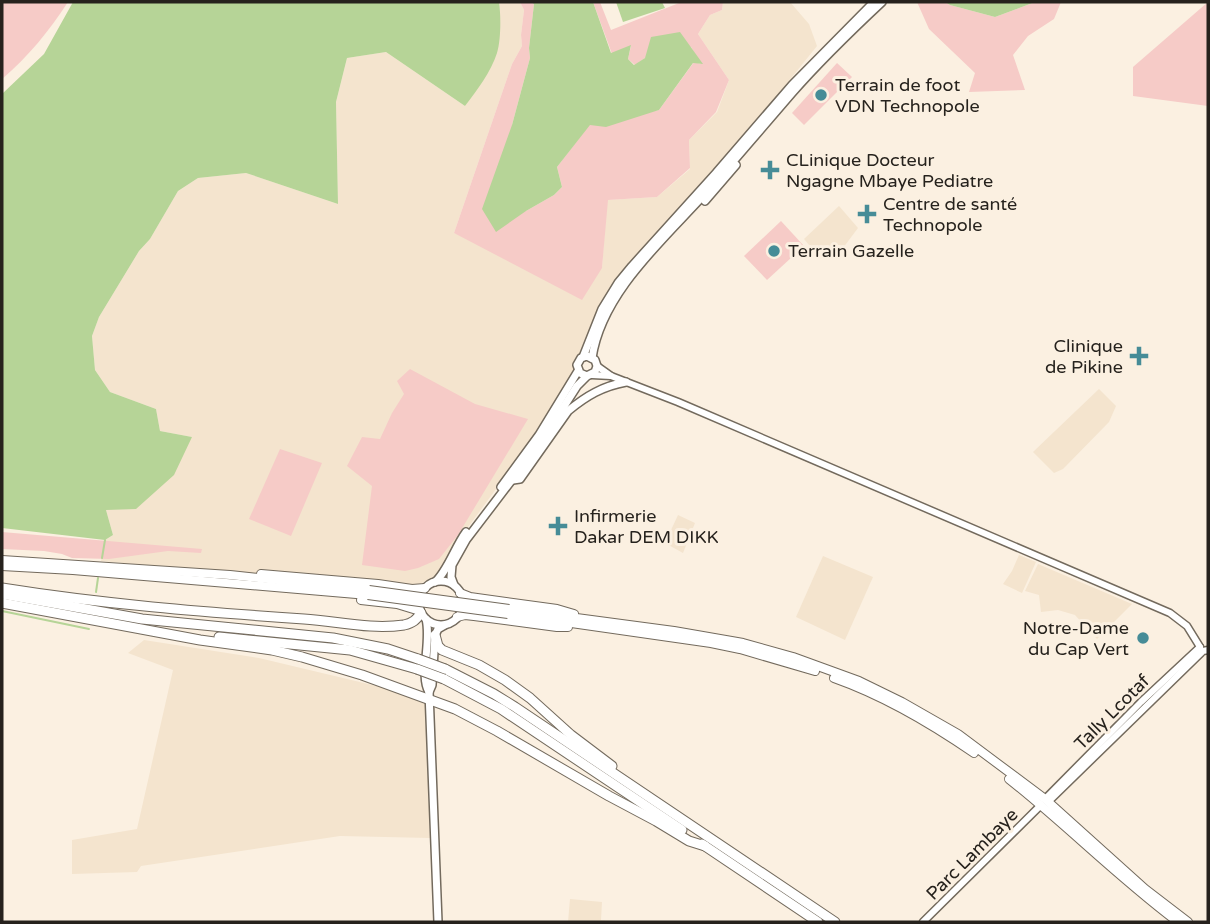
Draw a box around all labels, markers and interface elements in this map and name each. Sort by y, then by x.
place label: Terrain de foot VDN Technopole [835,74,980,117]
marker: Terrain de foot VDN Technopole [813,87,829,103]
place label: CLinique Docteur Ngagne Mbaye Pediatre [786,149,993,192]
marker: CLinique Docteur Ngagne Mbaye Pediatre [760,160,780,180]
place label: Centre de santé Technopole [883,193,1017,236]
marker: Centre de santé Technopole [857,204,877,224]
place label: Terrain Gazelle [788,240,914,262]
marker: Terrain Gazelle [766,243,782,259]
place label: Clinique de Pikine [1045,335,1123,378]
marker: Clinique de Pikine [1129,346,1149,366]
place label: Infirmerie Dakar DEM DIKK [574,505,719,548]
marker: Infirmerie Dakar DEM DIKK [548,516,568,536]
place label: Notre-Dame du Cap Vert [1023,617,1129,660]
marker: Notre-Dame du Cap Vert [1135,630,1151,646]
street label: Tally Lcotaf [1070,670,1154,754]
street label: Parc Lambaye [922,804,1022,904]

